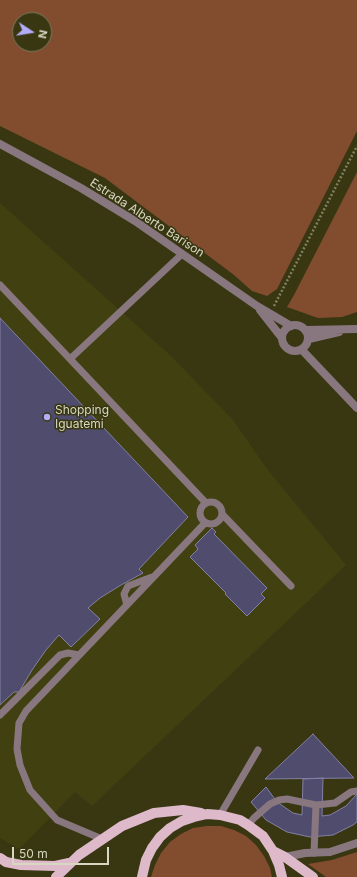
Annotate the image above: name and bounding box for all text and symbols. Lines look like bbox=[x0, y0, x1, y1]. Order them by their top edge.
north arrow bbox=[12, 12, 52, 52]
text: N bbox=[35, 29, 50, 40]
street label: Estrada Alberto Barison bbox=[87, 176, 207, 260]
place label: Shopping Iguatemi bbox=[55, 403, 109, 431]
marker: Shopping Iguatemi bbox=[42, 412, 52, 422]
scale bar bbox=[14, 839, 111, 865]
text: 50 m bbox=[19, 846, 48, 861]

